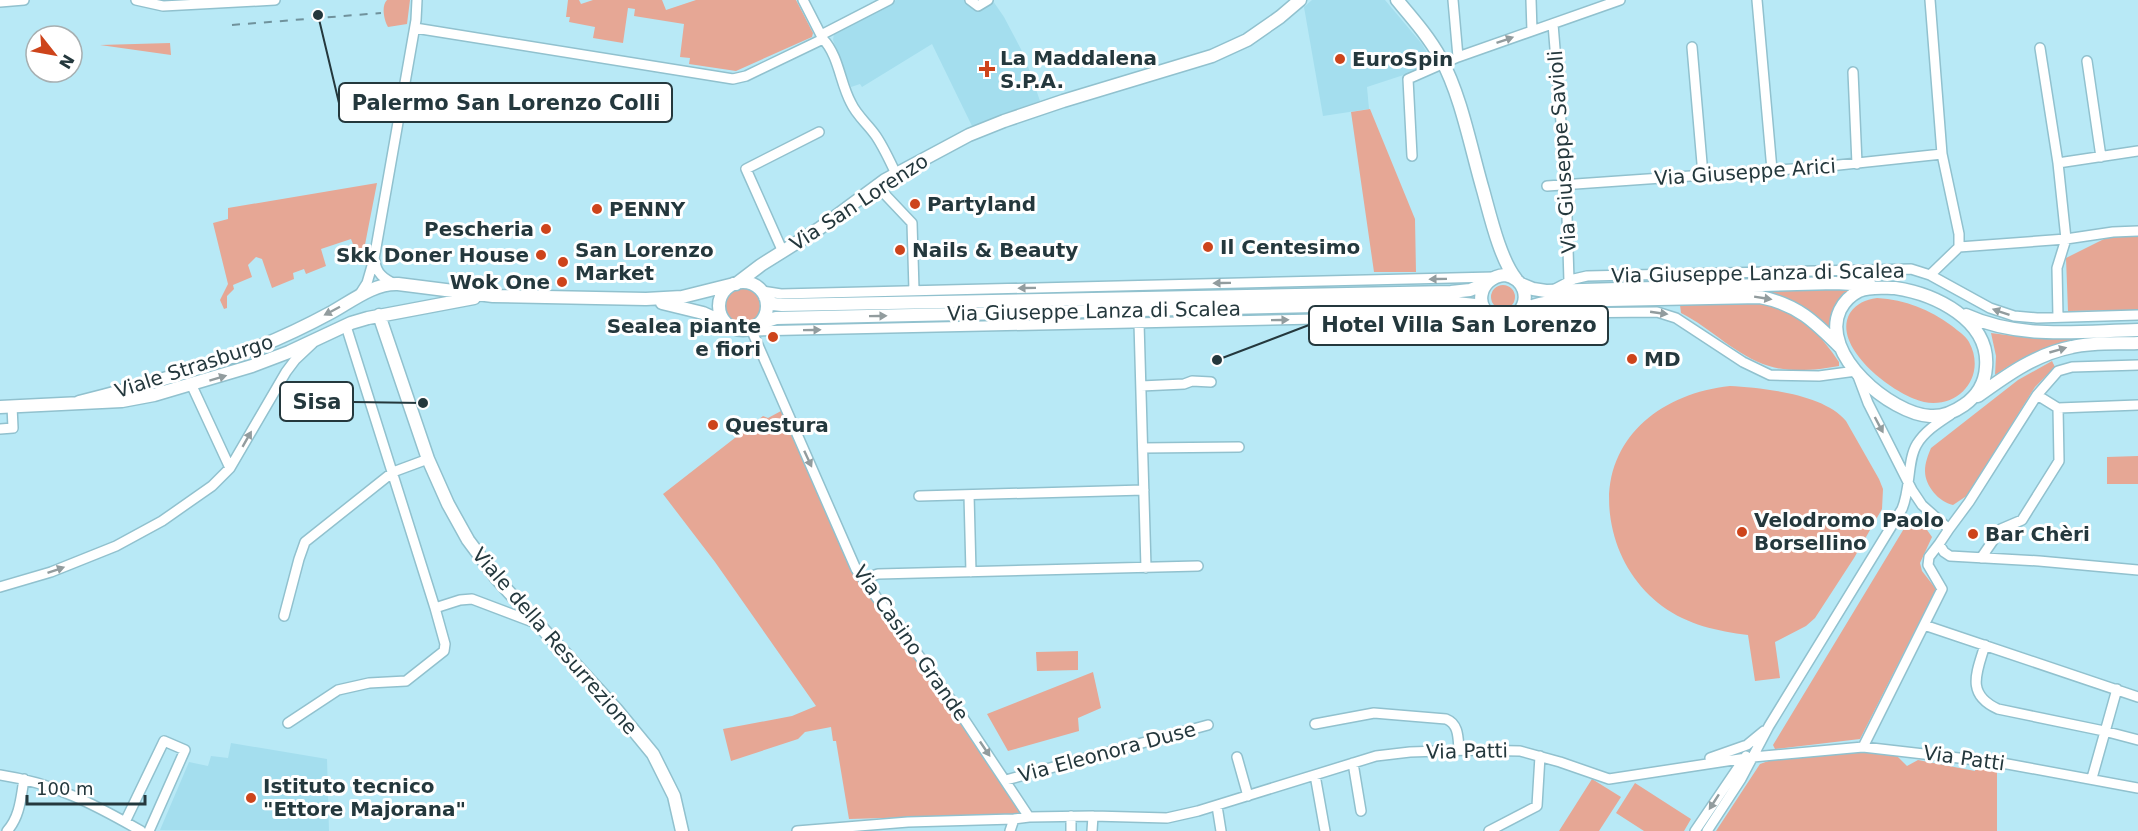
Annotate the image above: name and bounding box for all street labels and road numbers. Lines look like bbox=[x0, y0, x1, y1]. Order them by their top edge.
street label: Via Giuseppe Savioli bbox=[1543, 50, 1581, 254]
street label: Via San Lorenzo bbox=[785, 148, 933, 256]
street label: Via Giuseppe Arici bbox=[1653, 154, 1837, 190]
street label: Via Giuseppe Lanza di Scalea bbox=[1611, 258, 1905, 288]
street label: Via Giuseppe Lanza di Scalea bbox=[947, 296, 1241, 326]
street label: Viale Strasburgo bbox=[112, 329, 276, 403]
street label: Viale della Resurrezione bbox=[467, 543, 643, 739]
street label: Via Casino Grande bbox=[848, 561, 974, 725]
street label: Via Eleonora Duse bbox=[1016, 717, 1198, 787]
street label: Via Patti bbox=[1426, 738, 1508, 764]
street label: Via Patti bbox=[1922, 740, 2006, 776]

